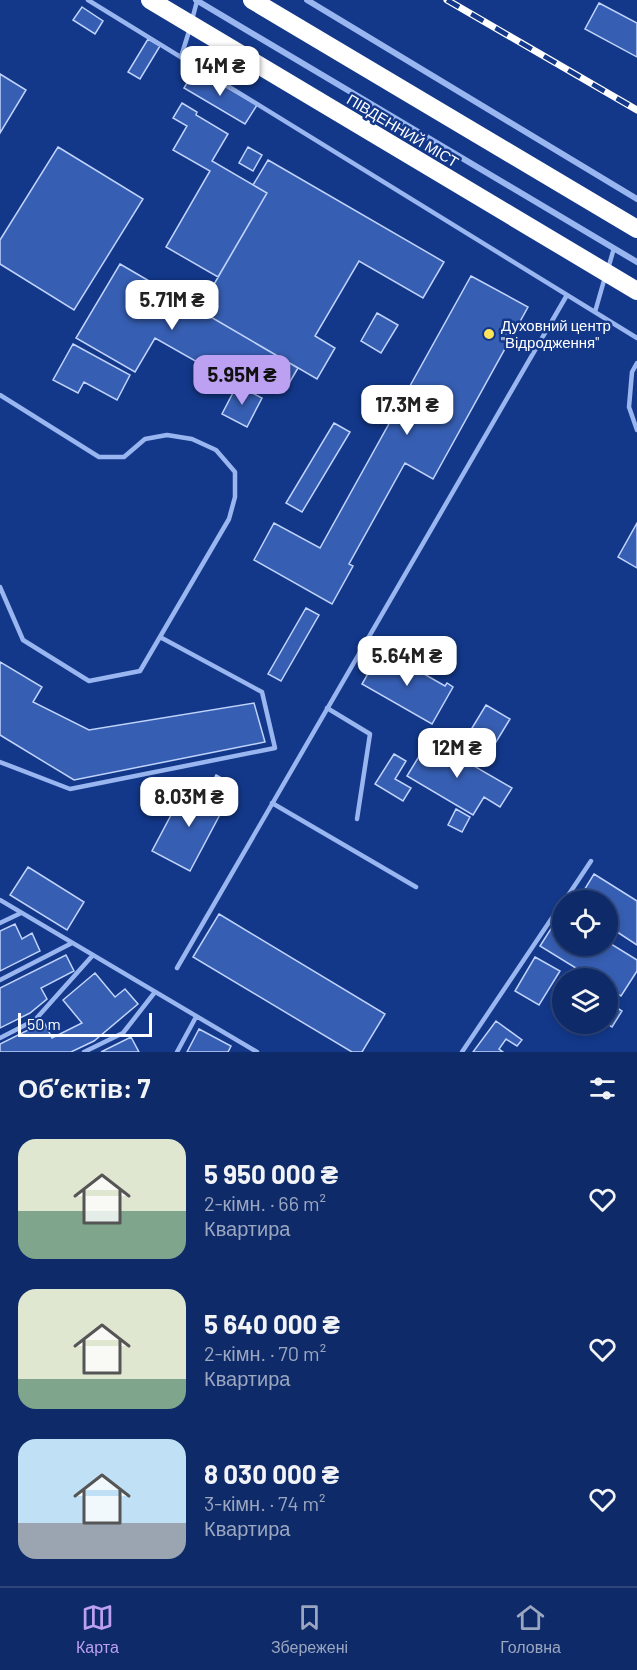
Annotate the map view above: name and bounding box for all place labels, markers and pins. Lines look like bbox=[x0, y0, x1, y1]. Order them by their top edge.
pin: 14M ₴ bbox=[178, 46, 262, 97]
pin: 5.71M ₴ bbox=[117, 280, 227, 331]
place label: Духовний центр "Відродження" bbox=[501, 316, 611, 351]
marker: Духовний центр "Відродження" bbox=[482, 327, 496, 341]
pin: 5.95M ₴ bbox=[187, 355, 297, 406]
pin: 17.3M ₴ bbox=[352, 385, 462, 436]
pin: 5.64M ₴ bbox=[352, 636, 462, 687]
pin: 12M ₴ bbox=[415, 728, 499, 779]
pin: 8.03M ₴ bbox=[134, 777, 244, 828]

